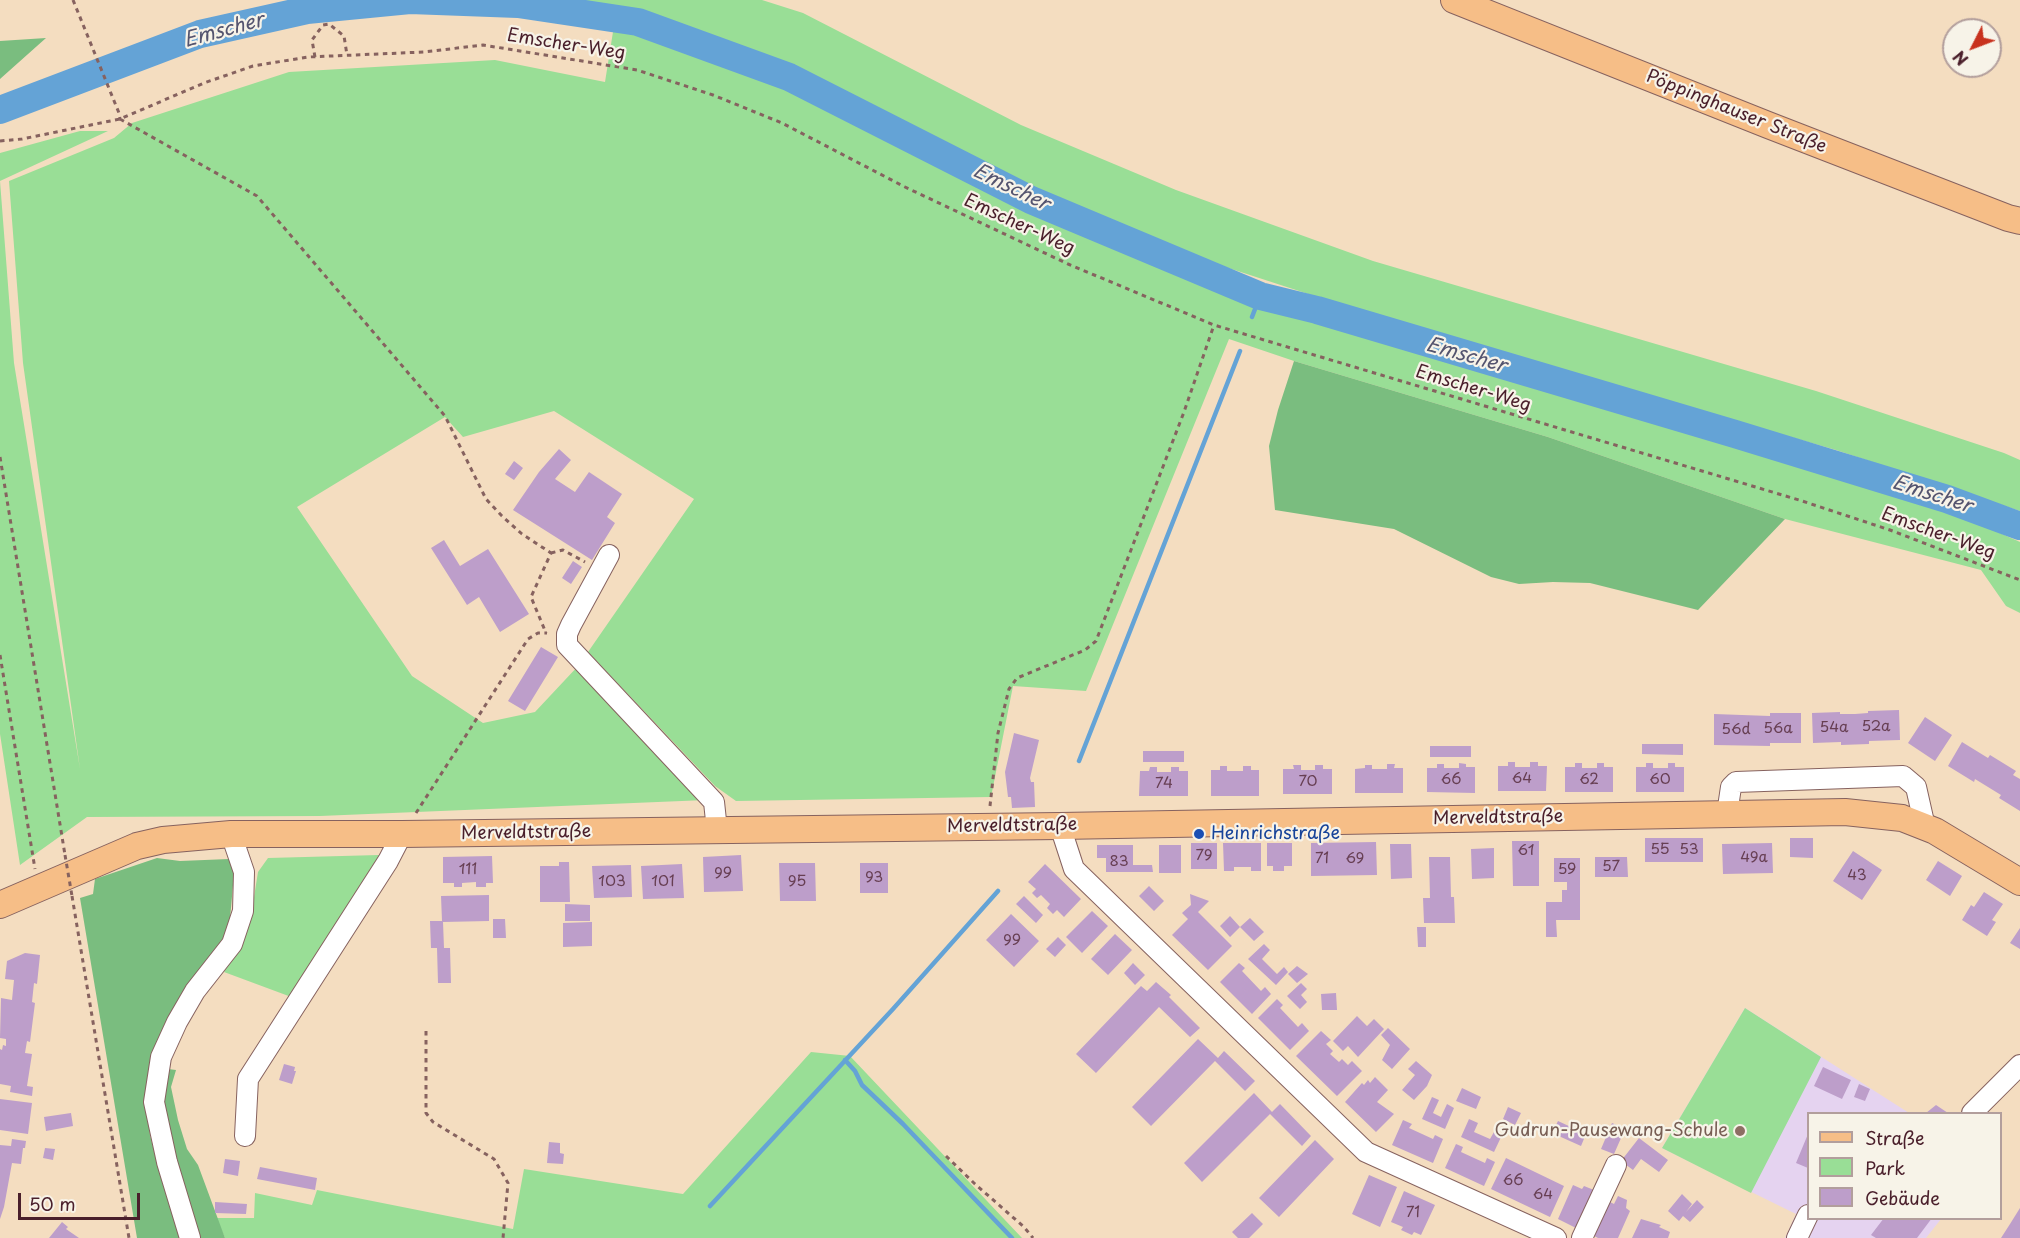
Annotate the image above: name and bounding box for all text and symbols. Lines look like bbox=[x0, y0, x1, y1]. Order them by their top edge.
water label: Emscher bbox=[181, 9, 267, 53]
north arrow bbox=[1942, 18, 2002, 78]
street label: Emscher-Weg bbox=[505, 25, 627, 65]
text: N bbox=[1947, 46, 1973, 71]
street label: Pöppinghauser Straße bbox=[1643, 66, 1829, 158]
water label: Emscher bbox=[969, 159, 1053, 217]
street label: Emscher-Weg bbox=[960, 190, 1078, 260]
water label: Emscher bbox=[1423, 333, 1509, 379]
street label: Emscher-Weg bbox=[1413, 361, 1533, 417]
water label: Emscher bbox=[1889, 471, 1975, 519]
street label: Emscher-Weg bbox=[1878, 503, 1998, 565]
house number: 52a bbox=[1862, 718, 1890, 736]
house number: 54a bbox=[1820, 719, 1848, 737]
house number: 56a bbox=[1763, 720, 1793, 738]
house number: 56d bbox=[1721, 721, 1751, 739]
house number: 64 bbox=[1512, 770, 1532, 788]
house number: 66 bbox=[1441, 771, 1461, 789]
house number: 62 bbox=[1579, 771, 1599, 789]
house number: 60 bbox=[1649, 771, 1671, 789]
house number: 70 bbox=[1298, 773, 1318, 791]
house number: 74 bbox=[1155, 775, 1173, 793]
street label: Merveldtstraße bbox=[1433, 806, 1563, 830]
street label: Merveldtstraße bbox=[947, 814, 1077, 838]
street label: Merveldtstraße bbox=[461, 821, 591, 845]
place label: Heinrichstraße bbox=[1211, 823, 1340, 845]
marker: Heinrichstraße bbox=[1192, 827, 1206, 841]
house number: 55 bbox=[1650, 841, 1670, 859]
house number: 53 bbox=[1679, 841, 1699, 859]
house number: 61 bbox=[1518, 842, 1534, 860]
house number: 79 bbox=[1195, 847, 1213, 865]
house number: 49a bbox=[1740, 849, 1768, 867]
house number: 71 bbox=[1315, 850, 1329, 868]
house number: 69 bbox=[1346, 850, 1364, 868]
house number: 83 bbox=[1109, 853, 1129, 871]
house number: 57 bbox=[1602, 858, 1620, 876]
house number: 111 bbox=[459, 861, 477, 879]
house number: 59 bbox=[1558, 861, 1576, 879]
house number: 99 bbox=[714, 865, 732, 883]
house number: 43 bbox=[1847, 867, 1867, 885]
house number: 93 bbox=[865, 869, 883, 887]
house number: 103 bbox=[598, 873, 626, 891]
house number: 101 bbox=[651, 873, 675, 891]
house number: 95 bbox=[788, 873, 806, 891]
house number: 99 bbox=[1003, 932, 1021, 950]
legend bbox=[1807, 1112, 2002, 1220]
place label: Gudrun-Pausewang-Schule bbox=[1495, 1120, 1728, 1142]
marker: Gudrun-Pausewang-Schule bbox=[1733, 1124, 1747, 1138]
text: Straße bbox=[1865, 1124, 1925, 1151]
text: Park bbox=[1865, 1154, 1905, 1181]
house number: 66 bbox=[1503, 1172, 1523, 1190]
scale bar bbox=[21, 1181, 142, 1219]
text: Gebäude bbox=[1865, 1184, 1940, 1211]
house number: 64 bbox=[1533, 1186, 1553, 1204]
text: 50 m bbox=[29, 1190, 76, 1217]
house number: 71 bbox=[1406, 1204, 1420, 1222]

